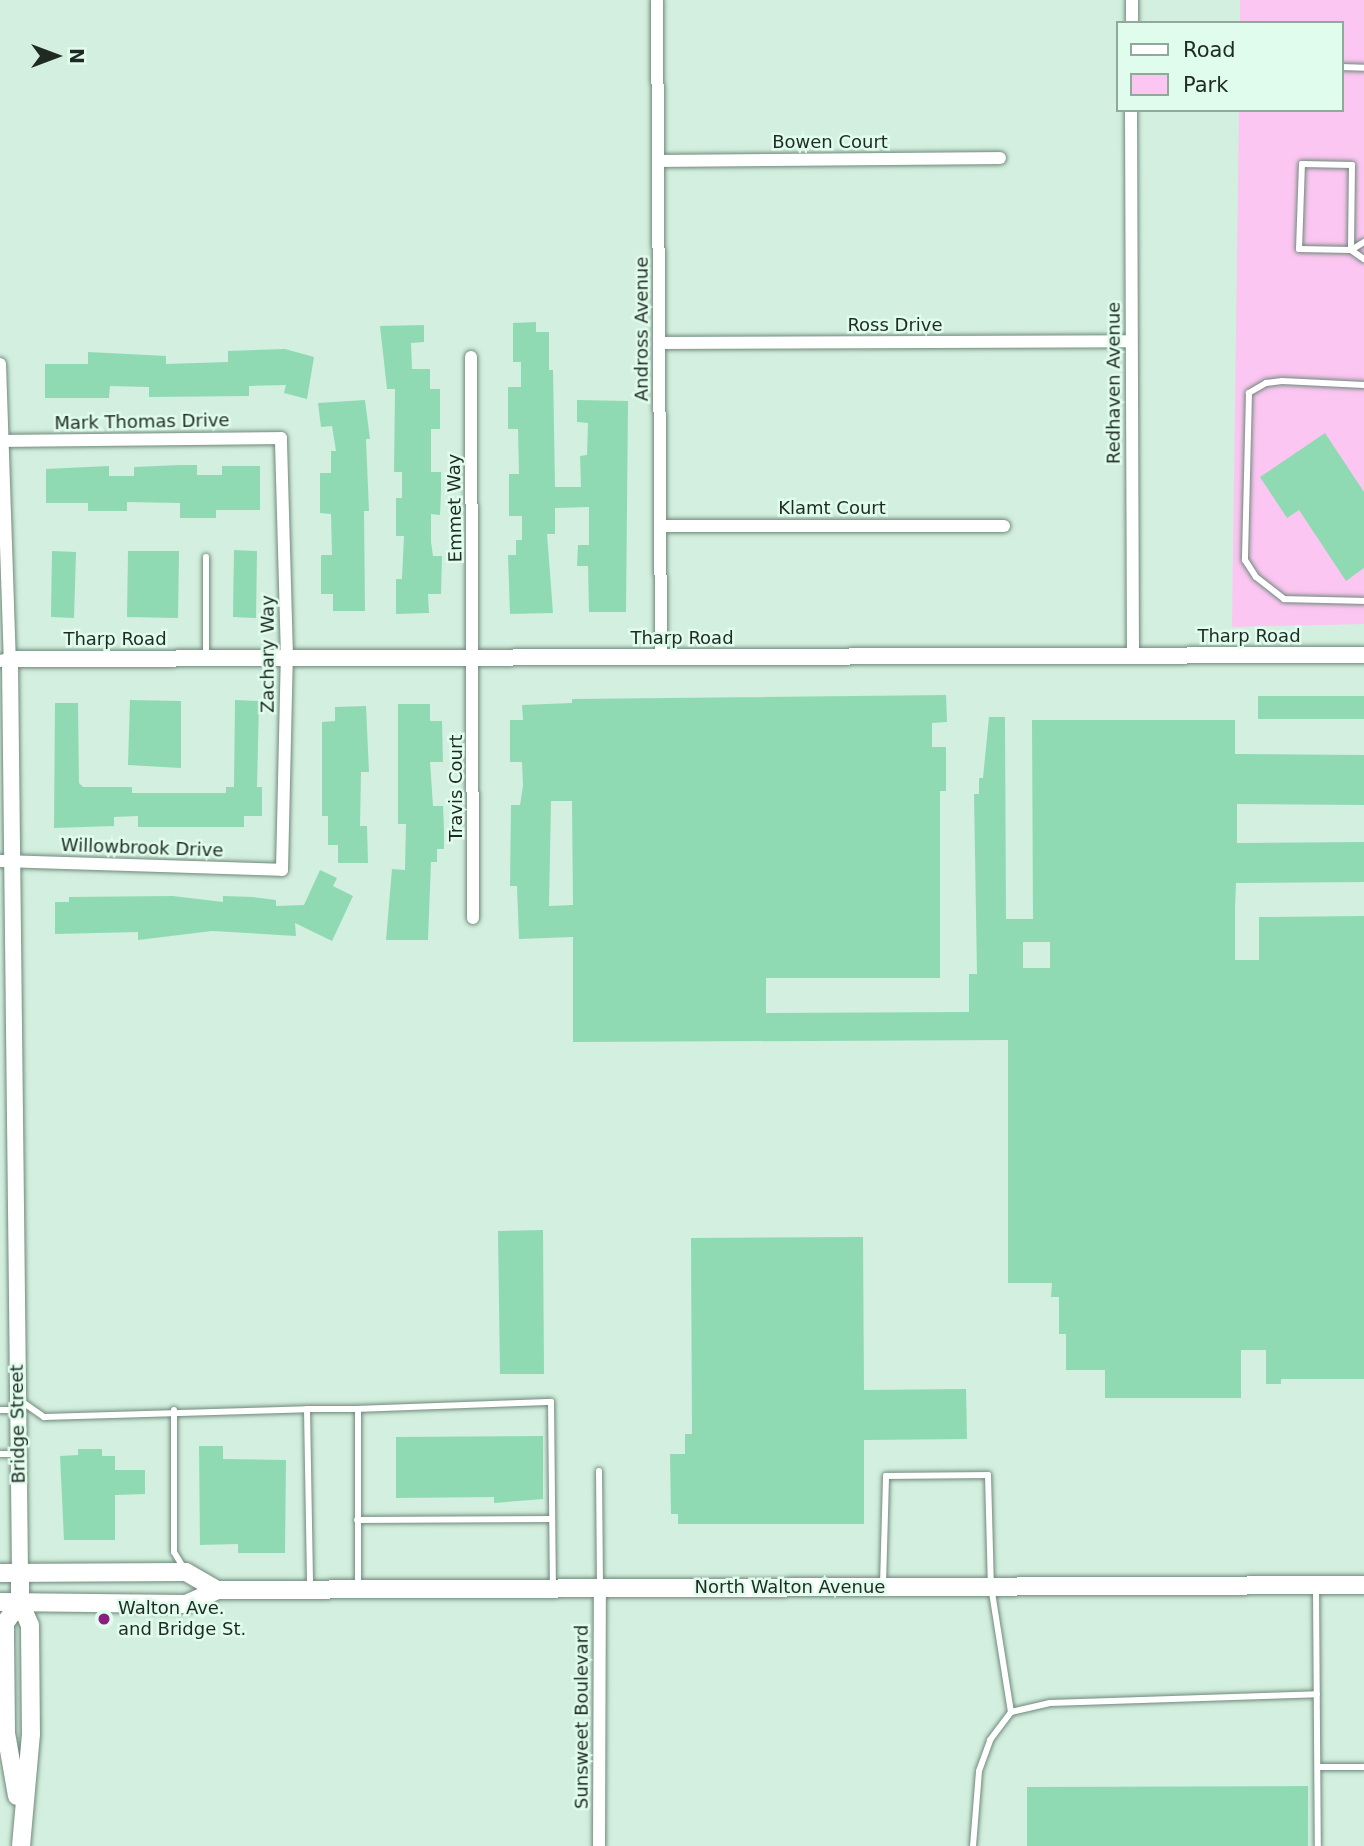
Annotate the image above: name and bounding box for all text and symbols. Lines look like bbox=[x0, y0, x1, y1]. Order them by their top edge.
north arrow bbox=[21, 21, 91, 91]
legend bbox=[1116, 21, 1343, 112]
text: Road bbox=[1183, 38, 1236, 62]
text: N bbox=[66, 48, 88, 64]
text: Park bbox=[1183, 73, 1228, 97]
street label: Bowen Court bbox=[772, 131, 888, 153]
street label: Andross Avenue bbox=[631, 257, 653, 401]
street label: Redhaven Avenue bbox=[1103, 302, 1125, 464]
street label: Ross Drive bbox=[847, 314, 943, 336]
street label: Mark Thomas Drive bbox=[54, 410, 230, 434]
street label: Emmet Way bbox=[443, 454, 467, 562]
street label: Klamt Court bbox=[778, 497, 886, 519]
street label: Zachary Way bbox=[257, 595, 279, 713]
street label: Tharp Road bbox=[1197, 625, 1301, 647]
street label: Tharp Road bbox=[630, 627, 734, 649]
street label: Tharp Road bbox=[63, 628, 167, 650]
street label: Travis Court bbox=[445, 735, 467, 841]
street label: Willowbrook Drive bbox=[60, 834, 224, 862]
street label: Bridge Street bbox=[6, 1364, 30, 1484]
street label: North Walton Avenue bbox=[695, 1576, 885, 1598]
place label: Walton Ave. and Bridge St. bbox=[118, 1598, 246, 1640]
marker: Walton Ave. and Bridge St. bbox=[96, 1611, 112, 1627]
street label: Sunsweet Boulevard bbox=[571, 1625, 593, 1809]

